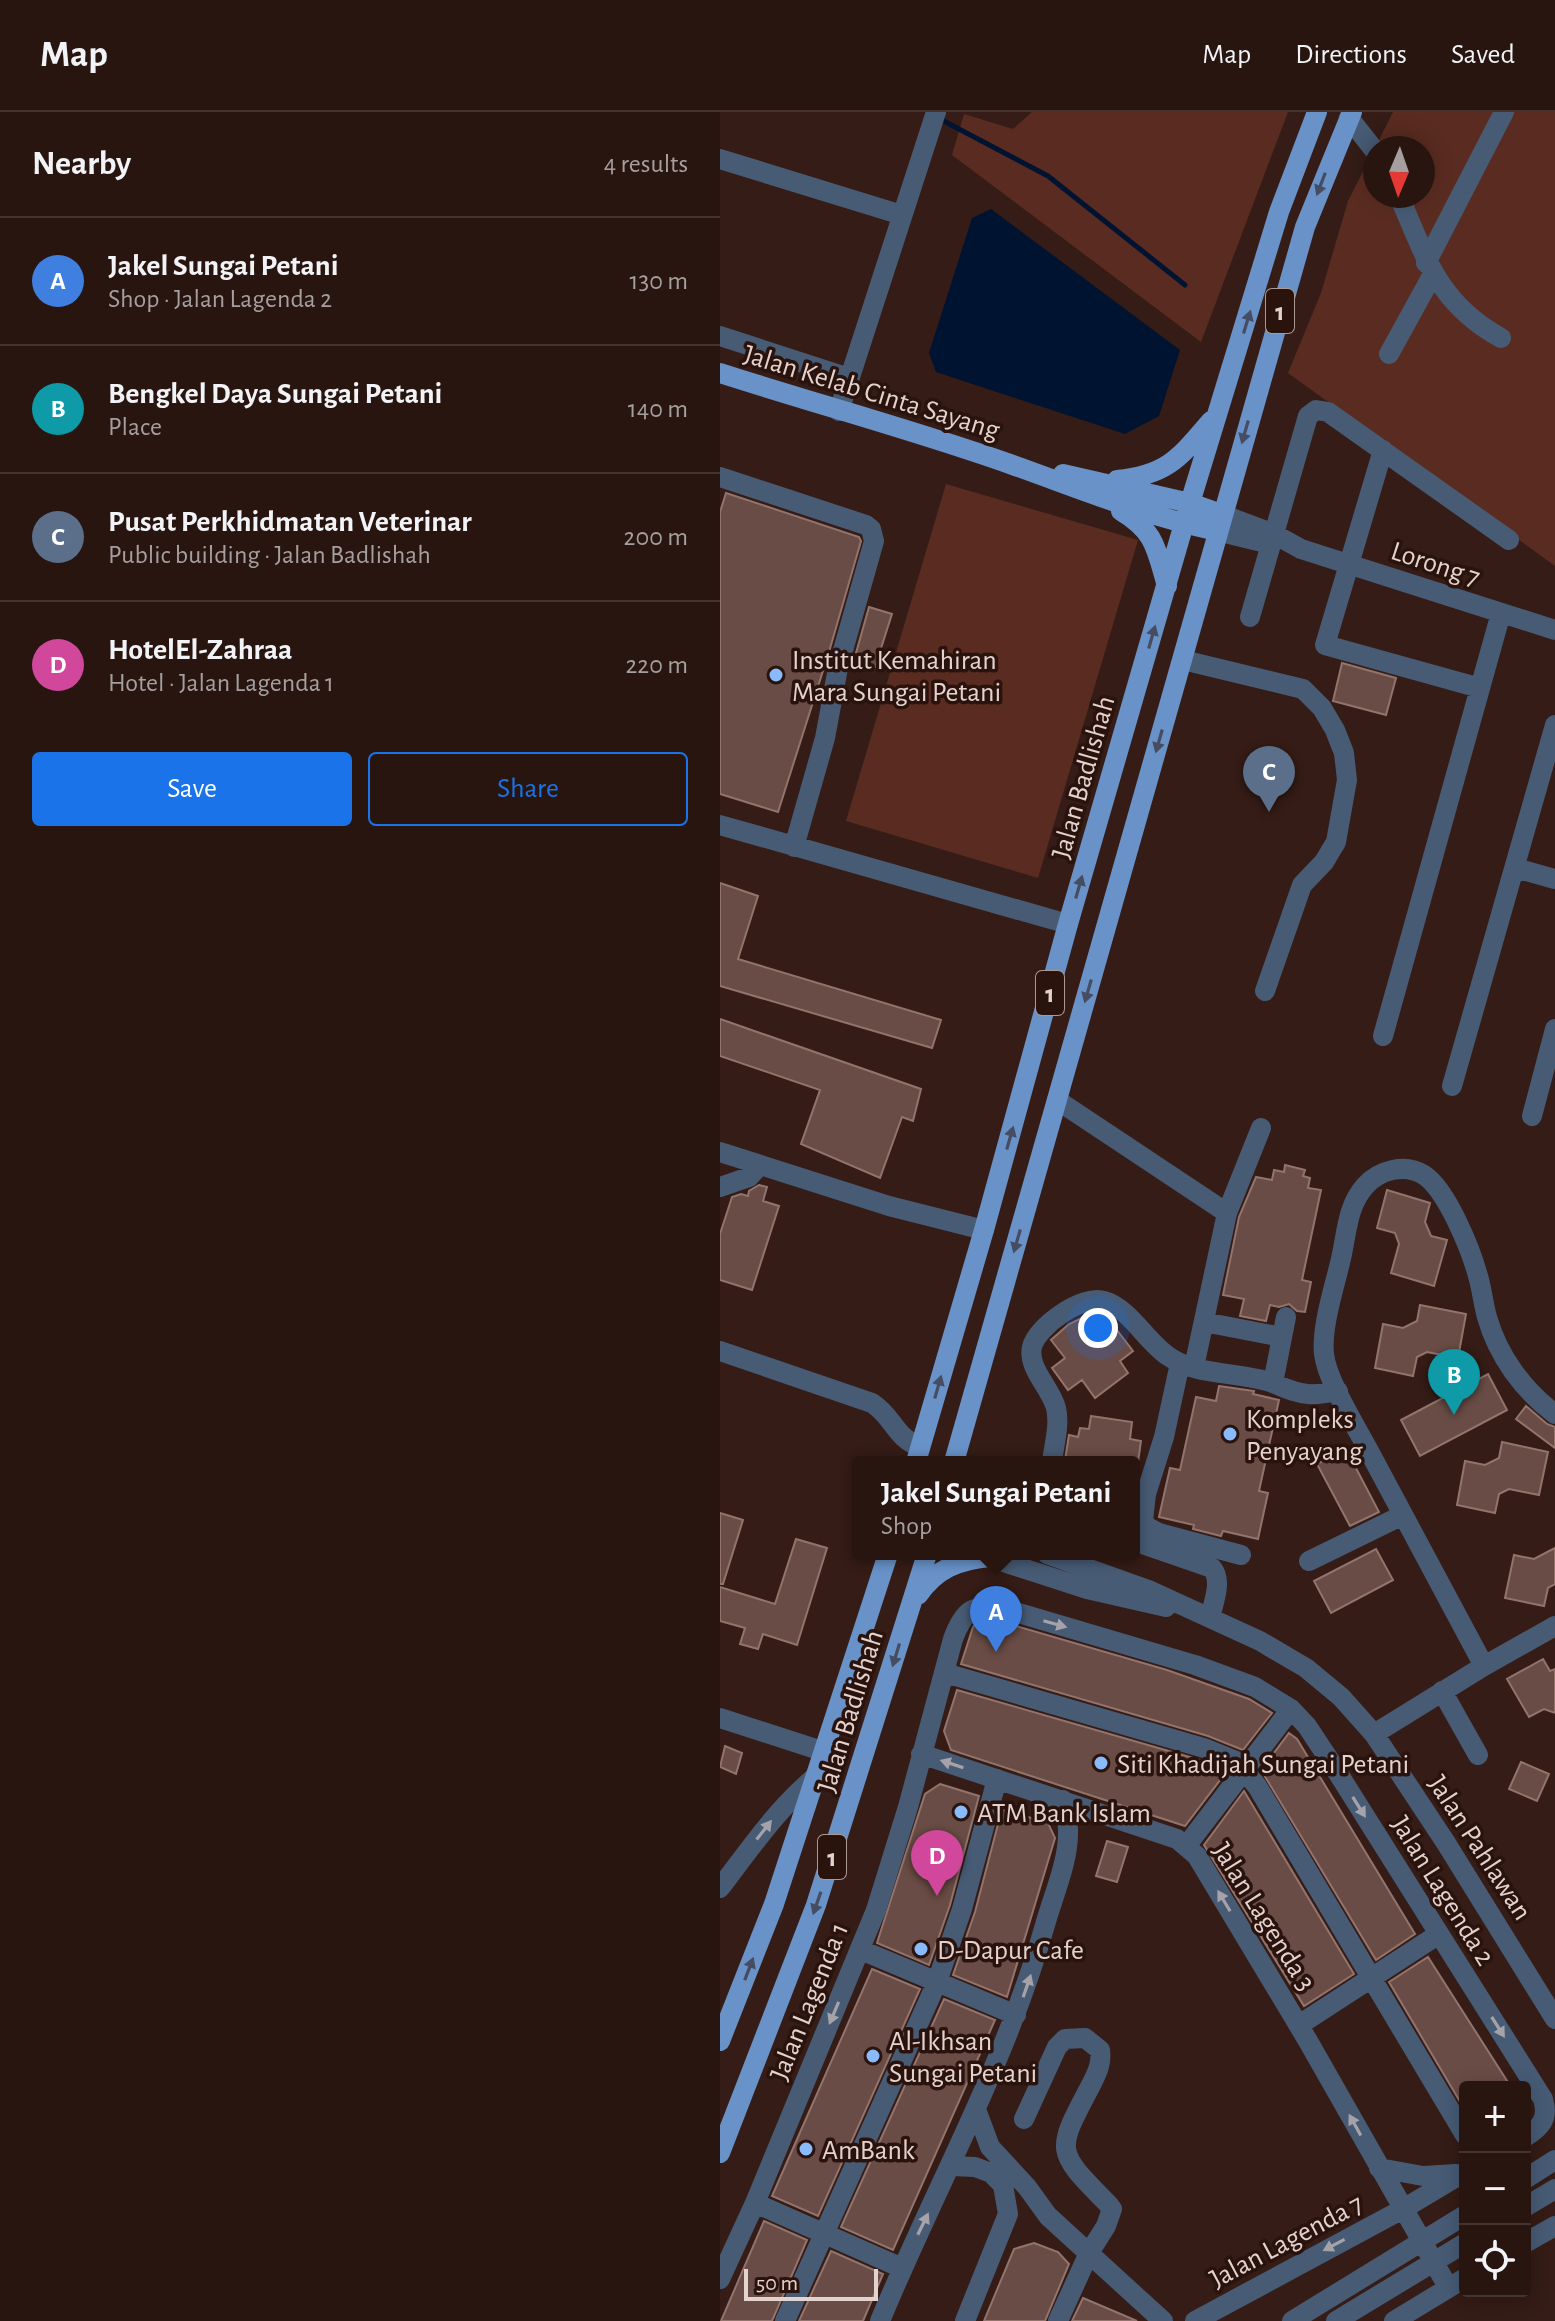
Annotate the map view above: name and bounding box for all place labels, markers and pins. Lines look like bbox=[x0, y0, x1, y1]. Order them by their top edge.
place label: Institut Kemahiran Mara Sungai Petani bbox=[792, 647, 1001, 707]
marker: Institut Kemahiran Mara Sungai Petani bbox=[767, 666, 785, 684]
pin: C bbox=[1243, 746, 1295, 812]
pin: B bbox=[1428, 1349, 1480, 1415]
place label: Kompleks Penyayang bbox=[1246, 1406, 1363, 1466]
marker: Kompleks Penyayang bbox=[1221, 1425, 1239, 1443]
pin: A bbox=[970, 1586, 1022, 1652]
place label: Siti Khadijah Sungai Petani bbox=[1117, 1751, 1409, 1779]
marker: Siti Khadijah Sungai Petani bbox=[1092, 1754, 1110, 1772]
place label: ATM Bank Islam bbox=[977, 1800, 1151, 1828]
marker: ATM Bank Islam bbox=[952, 1803, 970, 1821]
pin: D bbox=[911, 1830, 963, 1896]
place label: D-Dapur Cafe bbox=[937, 1937, 1084, 1965]
marker: D-Dapur Cafe bbox=[912, 1940, 930, 1958]
place label: Al-Ikhsan Sungai Petani bbox=[889, 2028, 1037, 2088]
marker: Al-Ikhsan Sungai Petani bbox=[864, 2047, 882, 2065]
place label: AmBank bbox=[822, 2137, 915, 2165]
marker: AmBank bbox=[797, 2140, 815, 2158]

